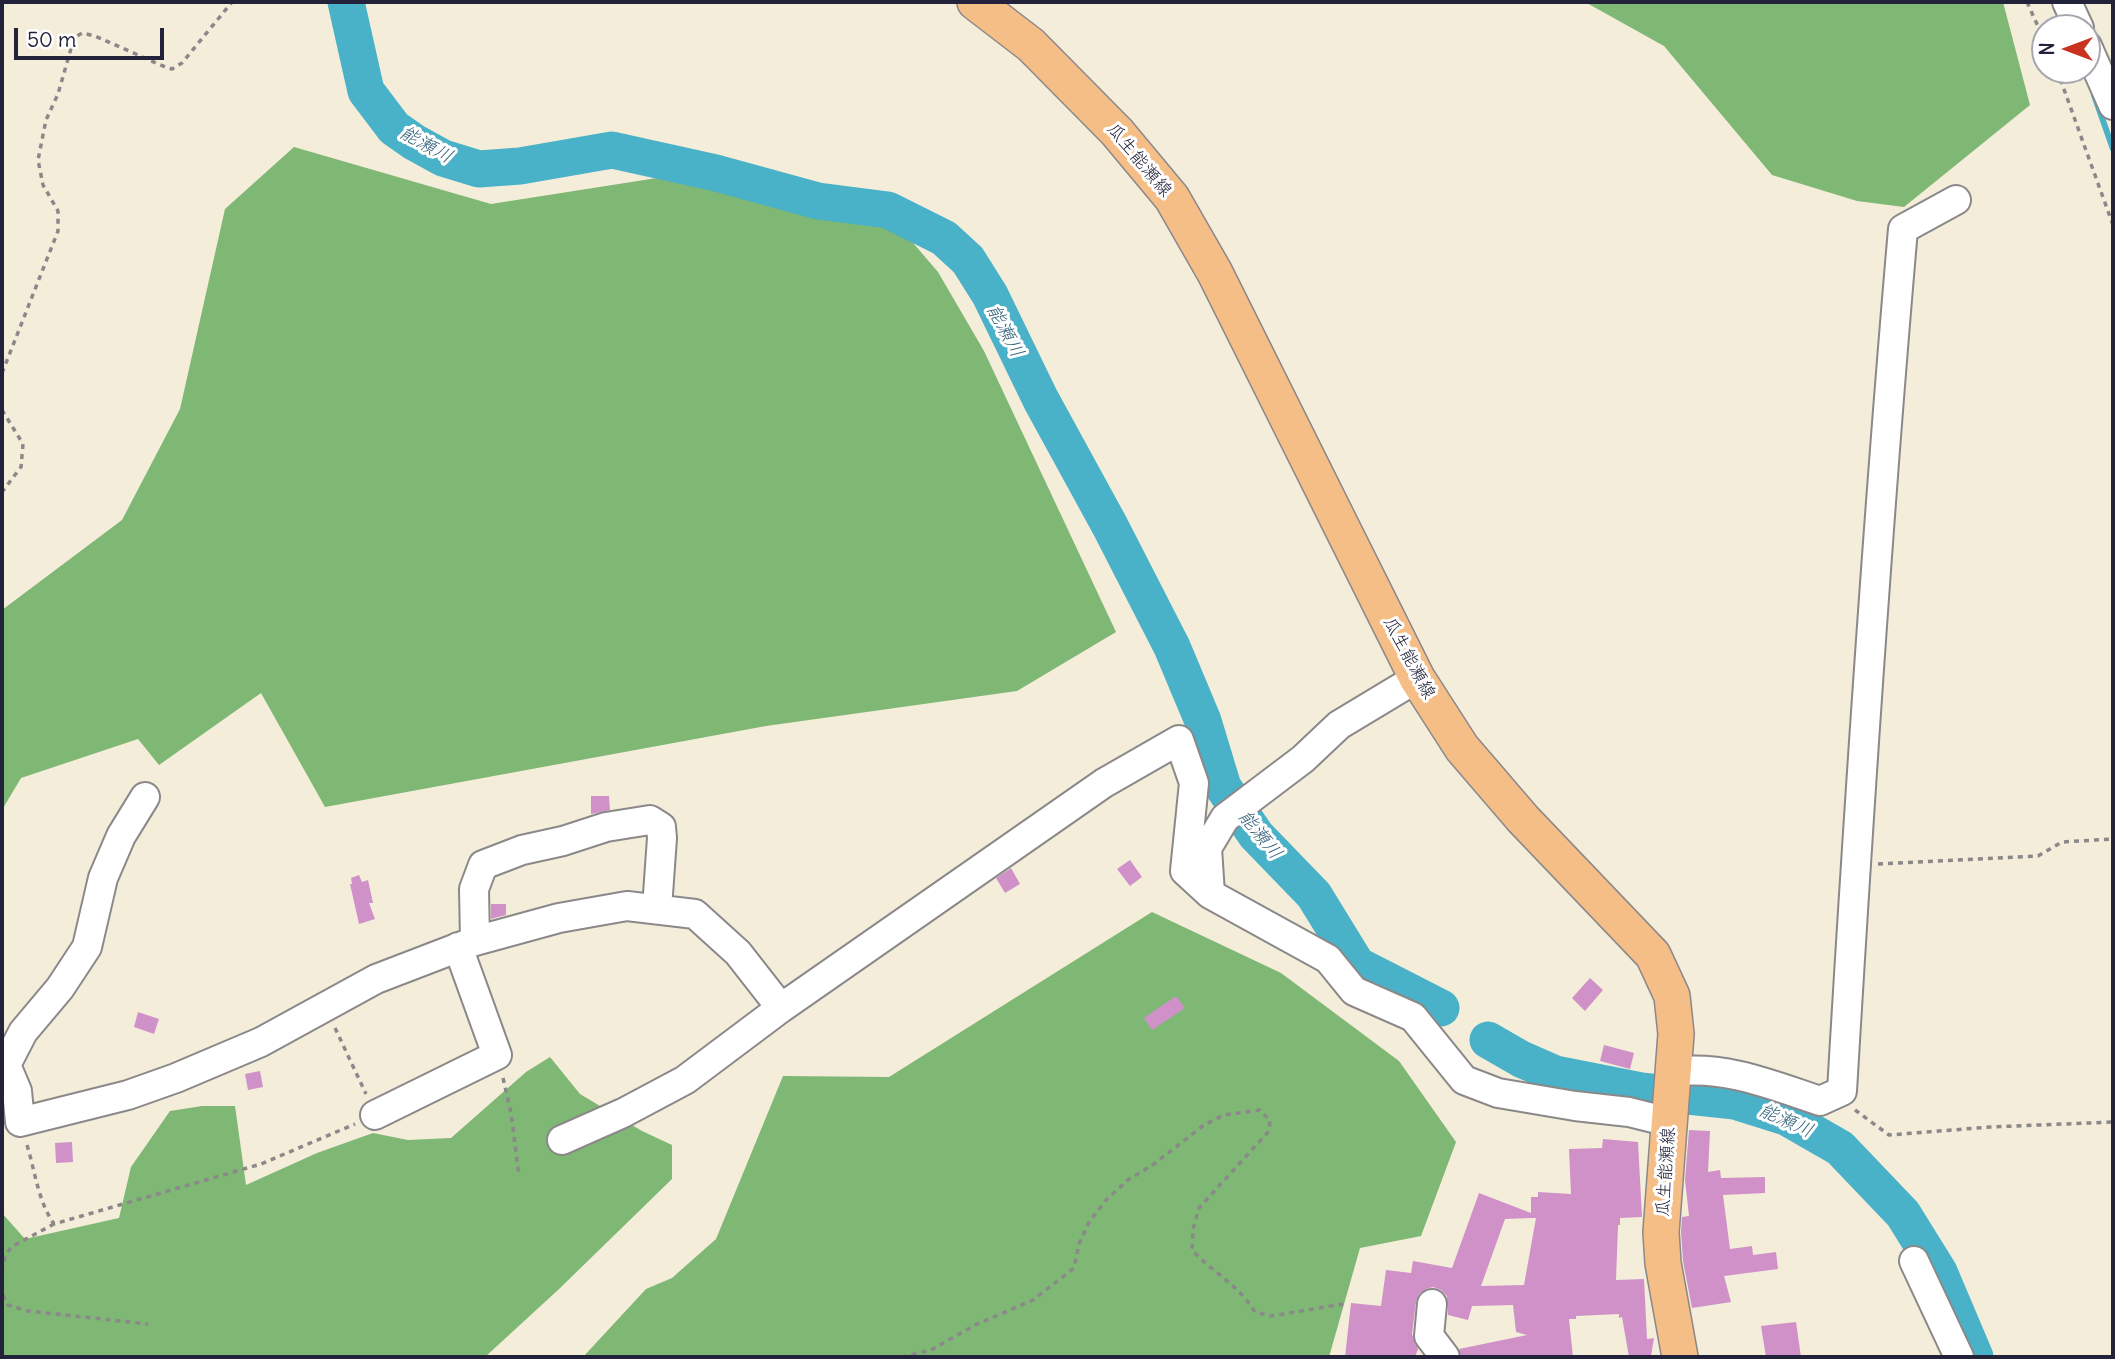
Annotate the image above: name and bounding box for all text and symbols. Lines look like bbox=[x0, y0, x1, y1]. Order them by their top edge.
scale bar bbox=[18, 14, 168, 58]
north arrow bbox=[2031, 14, 2101, 84]
text: 50 m bbox=[27, 26, 76, 53]
text: N bbox=[2035, 42, 2059, 56]
street label: 瓜生能瀬線 bbox=[1102, 119, 1176, 201]
water label: 能瀬川 bbox=[396, 121, 456, 169]
water label: 能瀬川 bbox=[982, 300, 1028, 362]
street label: 瓜生能瀬線 bbox=[1378, 613, 1440, 703]
water label: 能瀬川 bbox=[1233, 806, 1287, 864]
water label: 能瀬川 bbox=[1755, 1099, 1817, 1143]
street label: 瓜生能瀬線 bbox=[1652, 1126, 1680, 1218]

